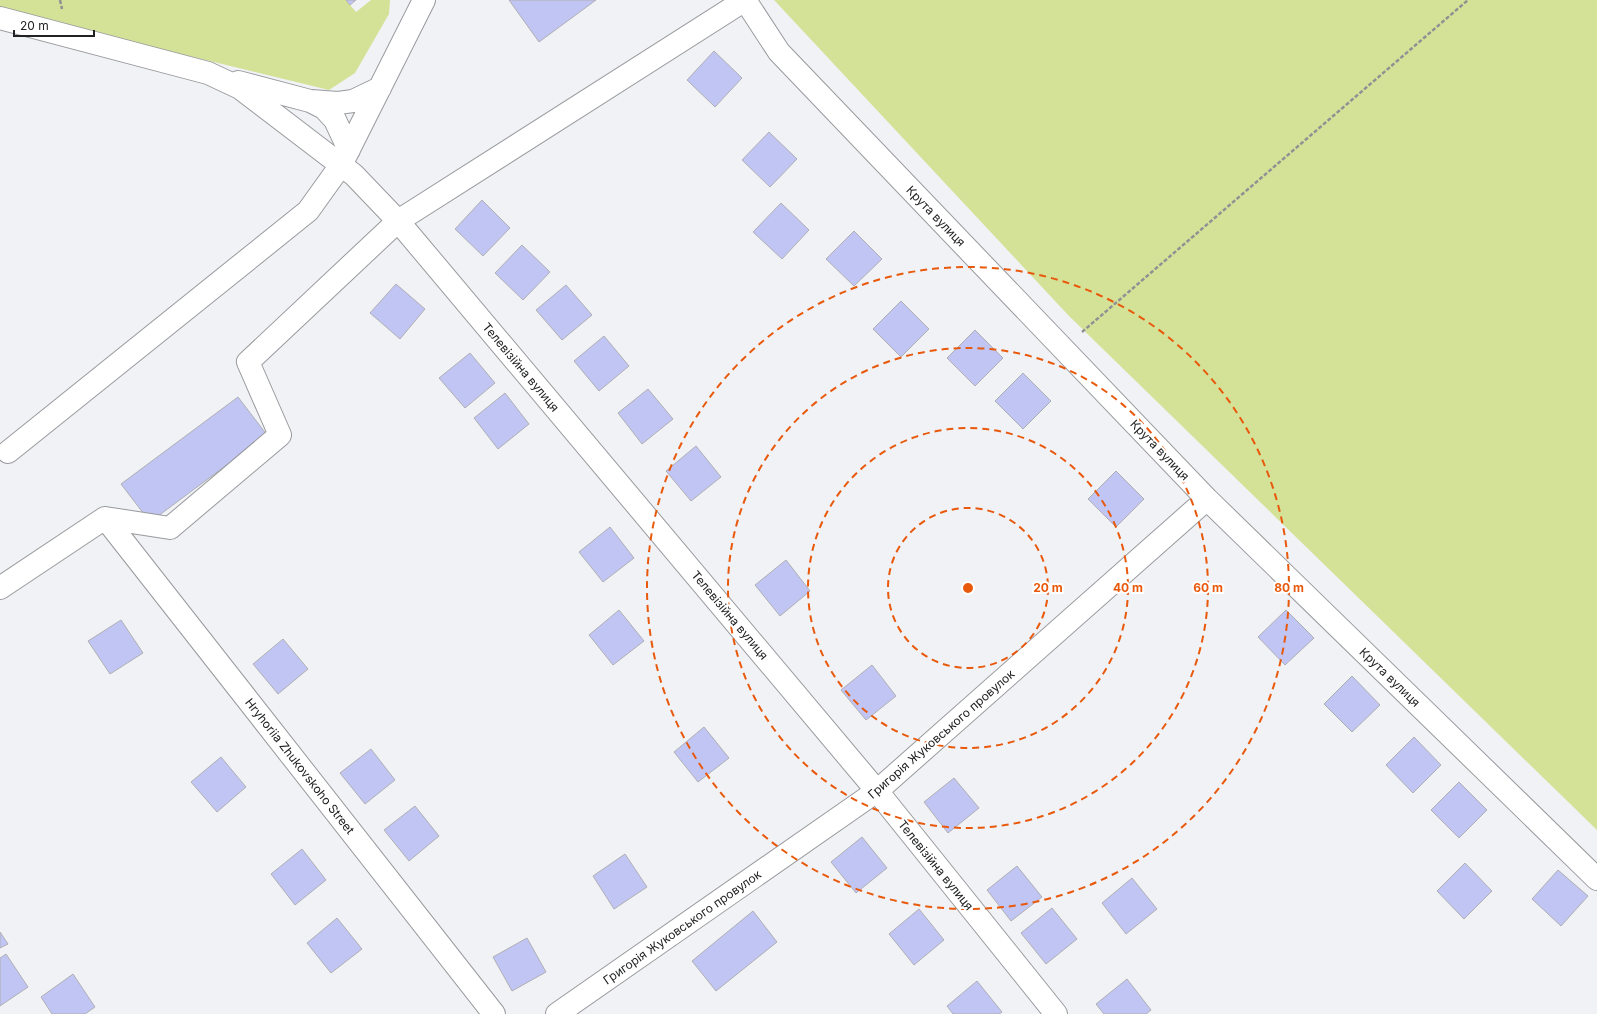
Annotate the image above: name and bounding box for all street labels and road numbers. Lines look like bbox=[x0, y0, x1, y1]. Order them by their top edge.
street label: Крута вулиця bbox=[903, 183, 969, 249]
street label: Телевізійна вулиця bbox=[479, 320, 563, 414]
street label: Крута вулиця bbox=[1127, 417, 1193, 483]
street label: Телевізійна вулиця bbox=[688, 568, 772, 662]
street label: Крута вулиця bbox=[1357, 644, 1423, 710]
street label: Григорія Жуковського провулок bbox=[865, 666, 1018, 802]
street label: Hryhoriia Zhukovskoho Street bbox=[242, 695, 358, 837]
street label: Телевізійна вулиця bbox=[895, 817, 977, 913]
street label: Григорія Жуковського провулок bbox=[600, 866, 764, 987]

